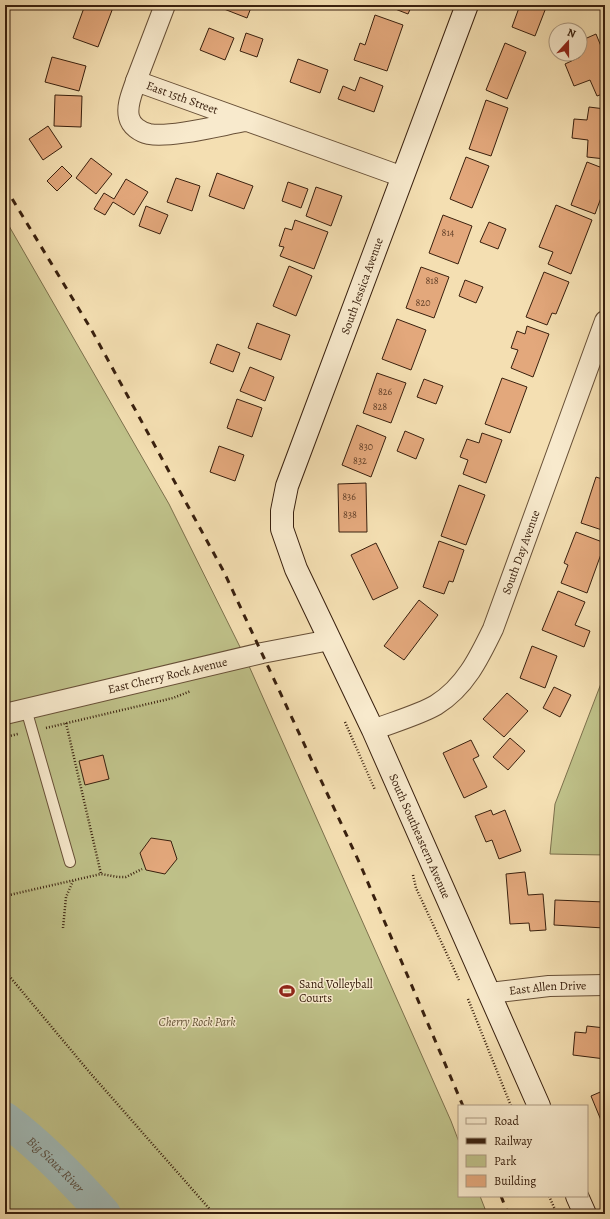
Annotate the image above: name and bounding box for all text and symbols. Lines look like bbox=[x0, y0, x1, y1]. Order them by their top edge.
north arrow bbox=[548, 22, 588, 62]
text: N bbox=[565, 25, 578, 42]
street label: East 15th Street bbox=[144, 77, 220, 118]
house number: 814 bbox=[442, 226, 455, 239]
street label: South Jessica Avenue bbox=[337, 235, 387, 337]
house number: 818 bbox=[425, 274, 439, 287]
house number: 820 bbox=[416, 296, 430, 309]
house number: 826 bbox=[378, 385, 392, 398]
house number: 828 bbox=[373, 400, 387, 413]
house number: 830 bbox=[359, 440, 373, 453]
house number: 832 bbox=[353, 454, 367, 467]
house number: 836 bbox=[342, 490, 356, 503]
house number: 838 bbox=[343, 508, 357, 521]
street label: South Day Avenue bbox=[498, 508, 544, 597]
street label: East Cherry Rock Avenue bbox=[106, 654, 229, 697]
street label: South Southeastern Avenue bbox=[385, 771, 454, 901]
place label: Sand Volleyball Courts bbox=[299, 976, 373, 1006]
street label: East Allen Drive bbox=[508, 977, 587, 999]
sports icon: Sand Volleyball Courts bbox=[278, 982, 296, 1000]
park label: Cherry Rock Park bbox=[158, 1014, 236, 1030]
legend bbox=[458, 1105, 588, 1197]
text: Road bbox=[494, 1113, 520, 1129]
water label: Big Sioux River bbox=[24, 1132, 89, 1196]
text: Railway bbox=[494, 1133, 533, 1149]
text: Park bbox=[494, 1153, 517, 1169]
text: Building bbox=[494, 1173, 536, 1189]

